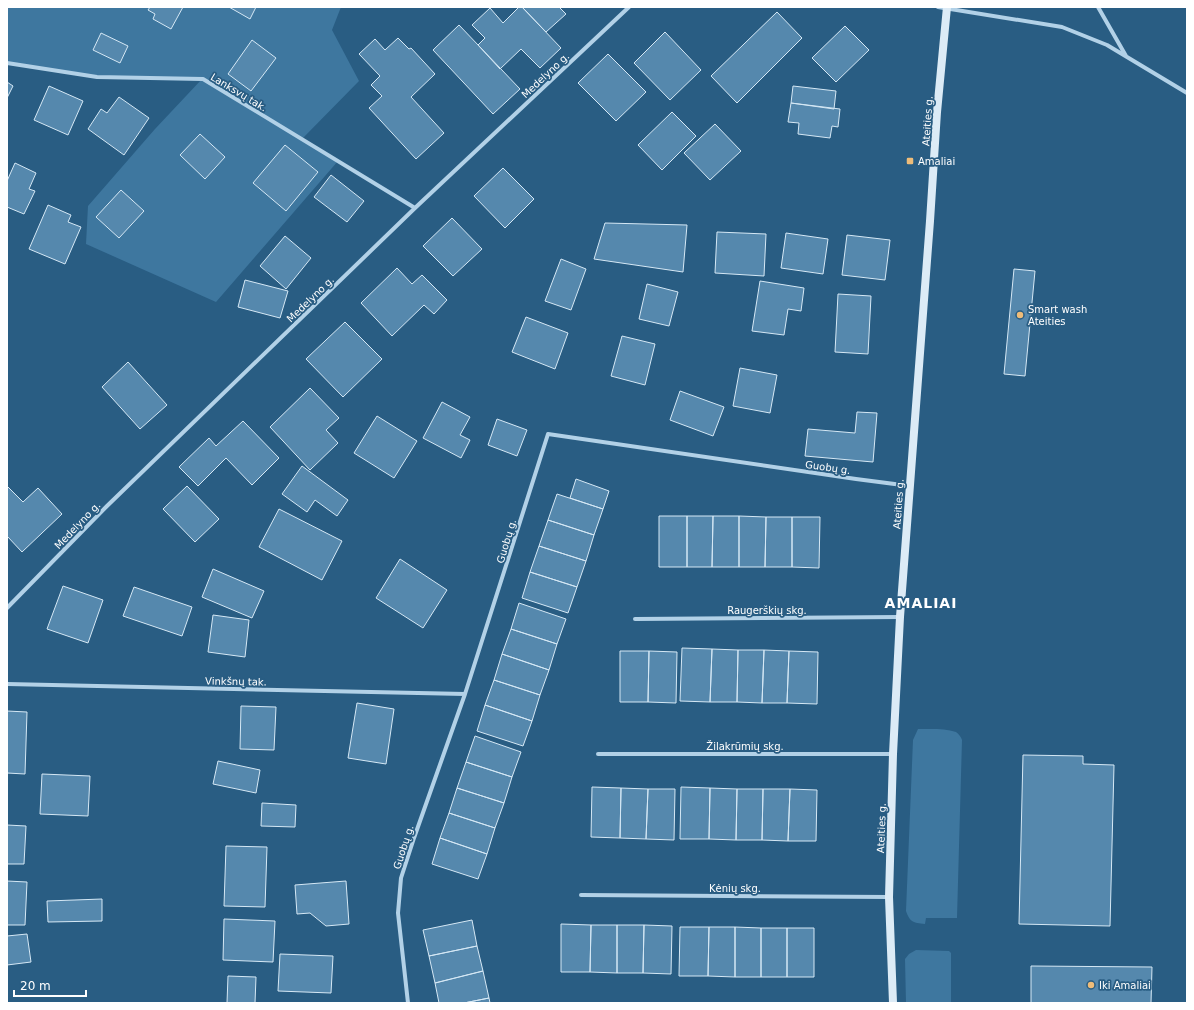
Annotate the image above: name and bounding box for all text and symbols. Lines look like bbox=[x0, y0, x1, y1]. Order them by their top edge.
street label: Medelyno g. bbox=[519, 50, 571, 100]
street label: Lanksvų tak. bbox=[209, 71, 269, 113]
street label: Ateities g. bbox=[920, 96, 935, 147]
marker: Amaliai bbox=[905, 156, 915, 166]
place label: Amaliai bbox=[918, 156, 955, 167]
street label: Medelyno g. bbox=[285, 274, 336, 325]
place label: Smart wash Ateities bbox=[1028, 304, 1087, 327]
marker: Smart wash Ateities bbox=[1015, 310, 1025, 320]
street label: Guobų g. bbox=[805, 459, 851, 476]
street label: Ateities g. bbox=[891, 479, 906, 530]
street label: Medelyno g. bbox=[52, 500, 103, 551]
street label: Guobų g. bbox=[495, 518, 518, 565]
district label: AMALIAI bbox=[885, 595, 957, 611]
street label: Raugerškių skg. bbox=[727, 605, 807, 616]
street label: Vinkšnų tak. bbox=[205, 675, 267, 688]
street label: Žilakrūmių skg. bbox=[706, 740, 784, 752]
street label: Ateities g. bbox=[875, 803, 888, 853]
street label: Guobų g. bbox=[391, 824, 416, 871]
street label: Kėnių skg. bbox=[709, 883, 761, 894]
scale bar bbox=[14, 972, 86, 998]
text: 20 m bbox=[20, 979, 51, 993]
marker: Iki Amaliai bbox=[1086, 980, 1096, 990]
place label: Iki Amaliai bbox=[1099, 980, 1151, 991]

